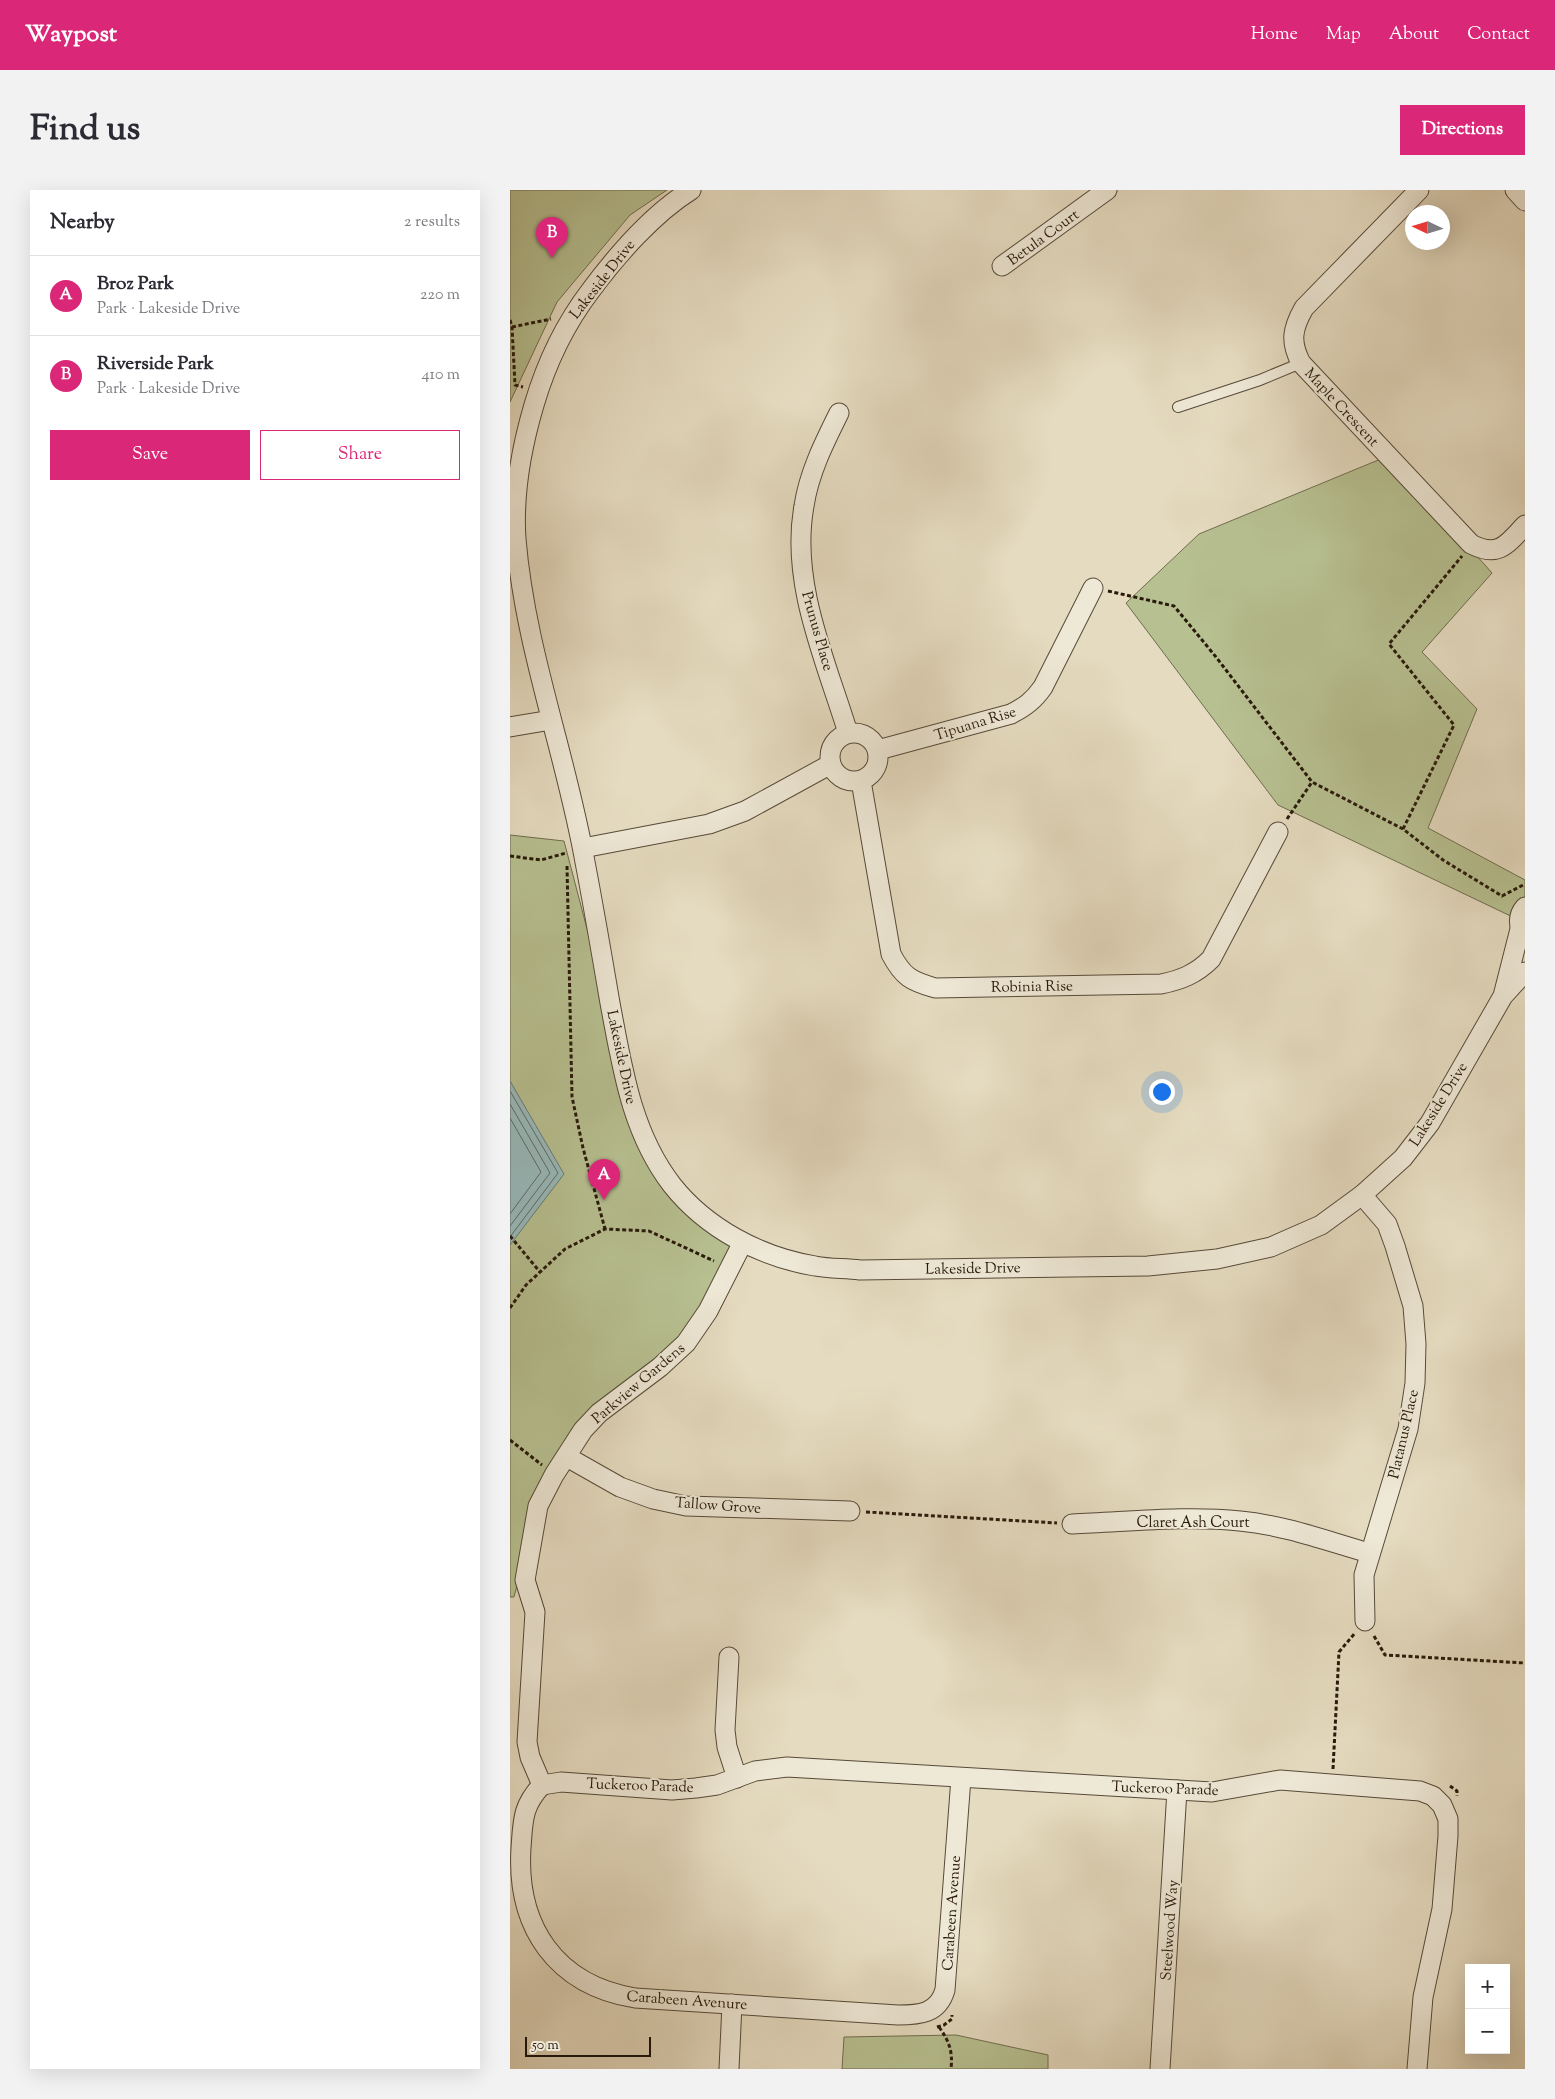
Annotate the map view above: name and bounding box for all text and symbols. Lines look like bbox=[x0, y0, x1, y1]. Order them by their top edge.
text: Waypost bbox=[25, 18, 117, 52]
text: Home bbox=[1251, 22, 1298, 48]
text: Map bbox=[1326, 22, 1361, 48]
text: About bbox=[1389, 22, 1439, 48]
text: Contact bbox=[1467, 22, 1530, 48]
text: Find us bbox=[30, 105, 140, 156]
button: Directions bbox=[1400, 105, 1525, 155]
street label: Betula Court bbox=[1004, 205, 1084, 271]
north arrow bbox=[1405, 205, 1450, 250]
text: Nearby bbox=[50, 208, 115, 238]
text: 2 results bbox=[404, 211, 460, 234]
pin: B bbox=[536, 217, 568, 258]
street label: Lakeside Drive bbox=[566, 236, 641, 324]
text: Broz Park bbox=[97, 271, 174, 298]
text: A bbox=[60, 284, 73, 307]
text: 220 m bbox=[420, 284, 460, 307]
text: Park · Lakeside Drive bbox=[97, 298, 240, 321]
text: Riverside Park bbox=[97, 351, 214, 378]
text: B bbox=[61, 364, 71, 387]
text: 410 m bbox=[422, 364, 460, 387]
street label: Maple Crescent bbox=[1299, 364, 1383, 452]
text: Park · Lakeside Drive bbox=[97, 378, 240, 401]
button: Save bbox=[50, 430, 250, 480]
button: Share bbox=[260, 430, 460, 480]
street label: Prunus Place bbox=[795, 589, 838, 674]
street label: Tipuana Rise bbox=[932, 702, 1019, 747]
street label: Robinia Rise bbox=[991, 976, 1073, 999]
street label: Lakeside Drive bbox=[600, 1008, 641, 1106]
street label: Lakeside Drive bbox=[1405, 1059, 1473, 1151]
your location bbox=[1149, 1079, 1175, 1105]
pin: A bbox=[588, 1159, 620, 1200]
street label: Lakeside Drive bbox=[925, 1258, 1021, 1281]
street label: Parkview Gardens bbox=[588, 1339, 690, 1430]
street label: Platanus Place bbox=[1384, 1388, 1425, 1481]
street label: Tallow Grove bbox=[674, 1493, 762, 1520]
street label: Claret Ash Court bbox=[1136, 1513, 1250, 1534]
street label: Tuckeroo Parade bbox=[586, 1774, 694, 1799]
street label: Tuckeroo Parade bbox=[1111, 1777, 1219, 1802]
street label: Carabeen Avenue bbox=[938, 1855, 967, 1971]
street label: Steelwood Way bbox=[1157, 1879, 1185, 1981]
map controls bbox=[1465, 1964, 1510, 2054]
button: + bbox=[1465, 1964, 1510, 2009]
street label: Carabeen Avenure bbox=[626, 1987, 748, 2016]
button: − bbox=[1465, 2009, 1510, 2054]
scale bar bbox=[525, 2034, 651, 2057]
text: 50 m bbox=[532, 2036, 559, 2056]

